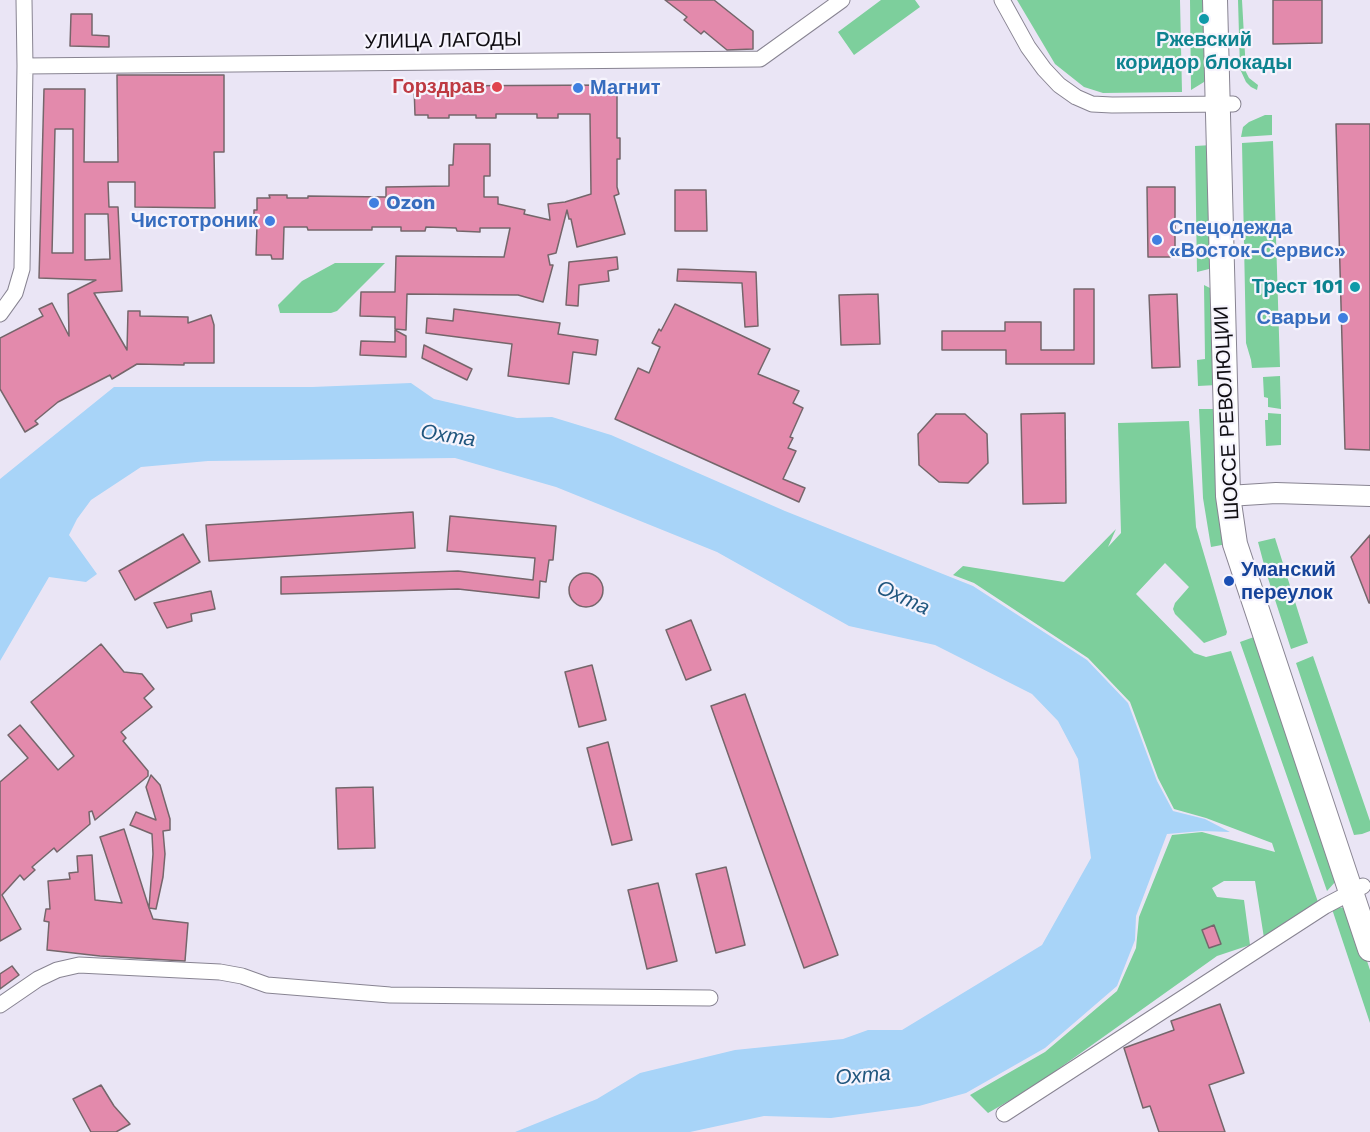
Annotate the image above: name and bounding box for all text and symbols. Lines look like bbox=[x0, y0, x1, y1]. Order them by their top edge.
marker: Ржевский коридор блокады bbox=[1197, 12, 1211, 26]
street label: УЛИЦА ЛАГОДЫ bbox=[364, 28, 522, 54]
place label: Ржевский коридор блокады bbox=[1116, 28, 1292, 75]
place label: Горздрав bbox=[392, 75, 485, 99]
place label: Магнит bbox=[590, 76, 661, 100]
marker: Горздрав bbox=[490, 80, 504, 94]
marker: Магнит bbox=[571, 81, 585, 95]
place label: Ozon bbox=[386, 191, 435, 215]
marker: Ozon bbox=[367, 196, 381, 210]
place label: Чистотроник bbox=[131, 209, 258, 233]
marker: Чистотроник bbox=[263, 214, 277, 228]
place label: Спецодежда «Восток-Сервис» bbox=[1169, 216, 1346, 263]
marker: Спецодежда «Восток-Сервис» bbox=[1150, 233, 1164, 247]
place label: Трест 101 bbox=[1252, 275, 1343, 299]
marker: Трест 101 bbox=[1348, 280, 1362, 294]
street label: ШОССЕ РЕВОЛЮЦИИ bbox=[1209, 305, 1245, 521]
place label: Сварьи bbox=[1257, 306, 1331, 330]
marker: Сварьи bbox=[1336, 311, 1350, 325]
water label: Охта bbox=[419, 419, 477, 453]
place label: Уманский переулок bbox=[1241, 558, 1336, 605]
marker: Уманский переулок bbox=[1222, 574, 1236, 588]
water label: Охта bbox=[873, 575, 933, 621]
water label: Охта bbox=[834, 1061, 892, 1091]

